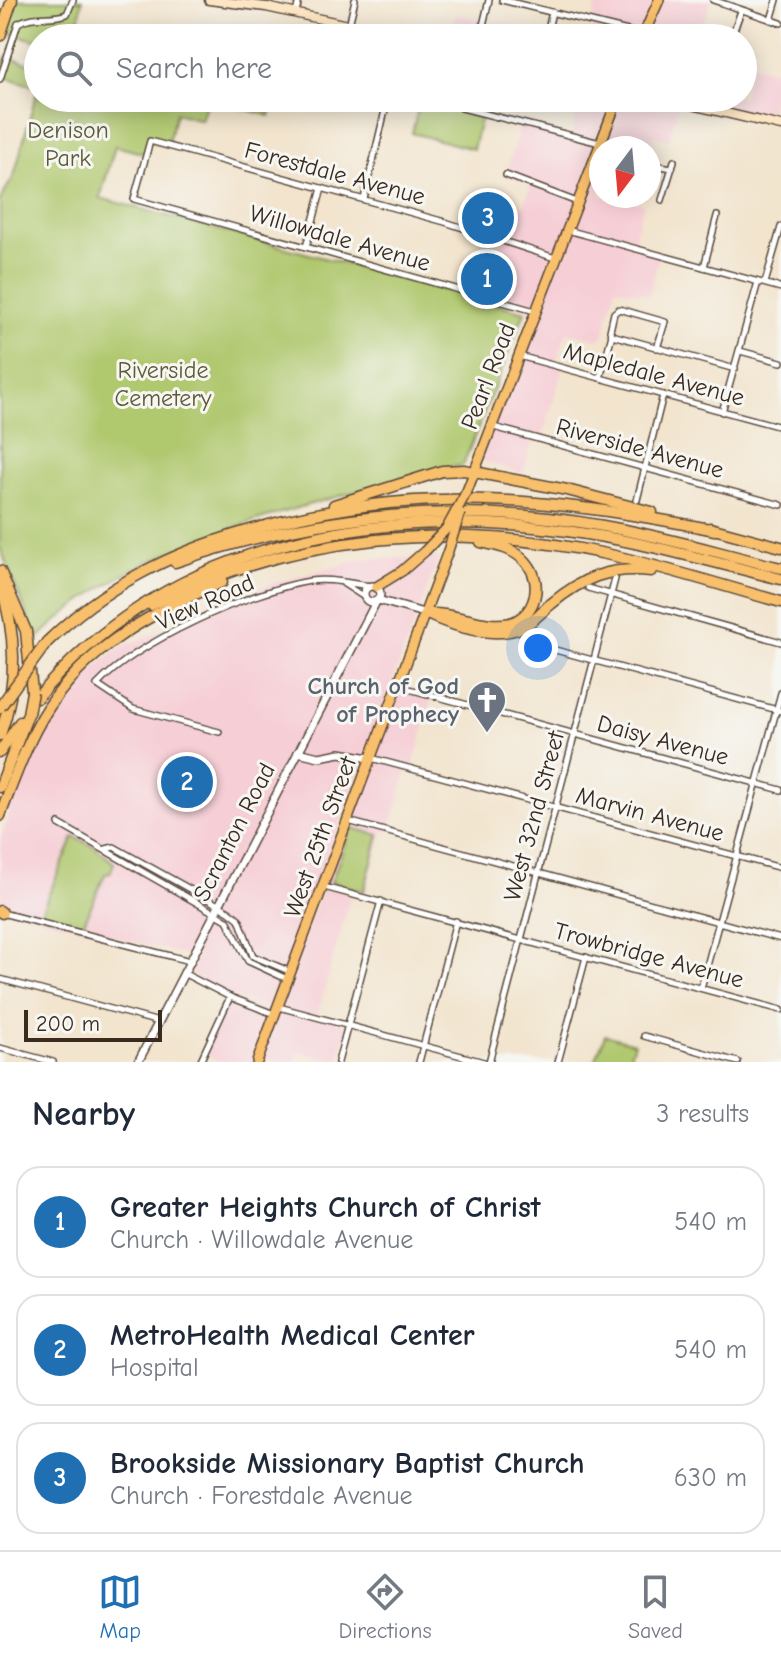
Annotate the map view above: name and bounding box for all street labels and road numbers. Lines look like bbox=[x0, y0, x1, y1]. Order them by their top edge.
street label: Forestdale Avenue bbox=[242, 135, 428, 211]
street label: Willowdale Avenue bbox=[246, 199, 434, 277]
street label: Pearl Road bbox=[455, 319, 521, 433]
street label: Mapledale Avenue bbox=[561, 336, 747, 412]
street label: Riverside Avenue bbox=[553, 412, 727, 484]
street label: View Road bbox=[152, 568, 258, 636]
street label: Daisy Avenue bbox=[594, 709, 732, 771]
street label: West 32nd Street bbox=[498, 727, 570, 904]
street label: West 25th Street bbox=[278, 752, 363, 921]
street label: Scranton Road bbox=[187, 758, 281, 906]
street label: Marvin Avenue bbox=[573, 781, 727, 847]
street label: Trowbridge Avenue bbox=[551, 916, 747, 994]

